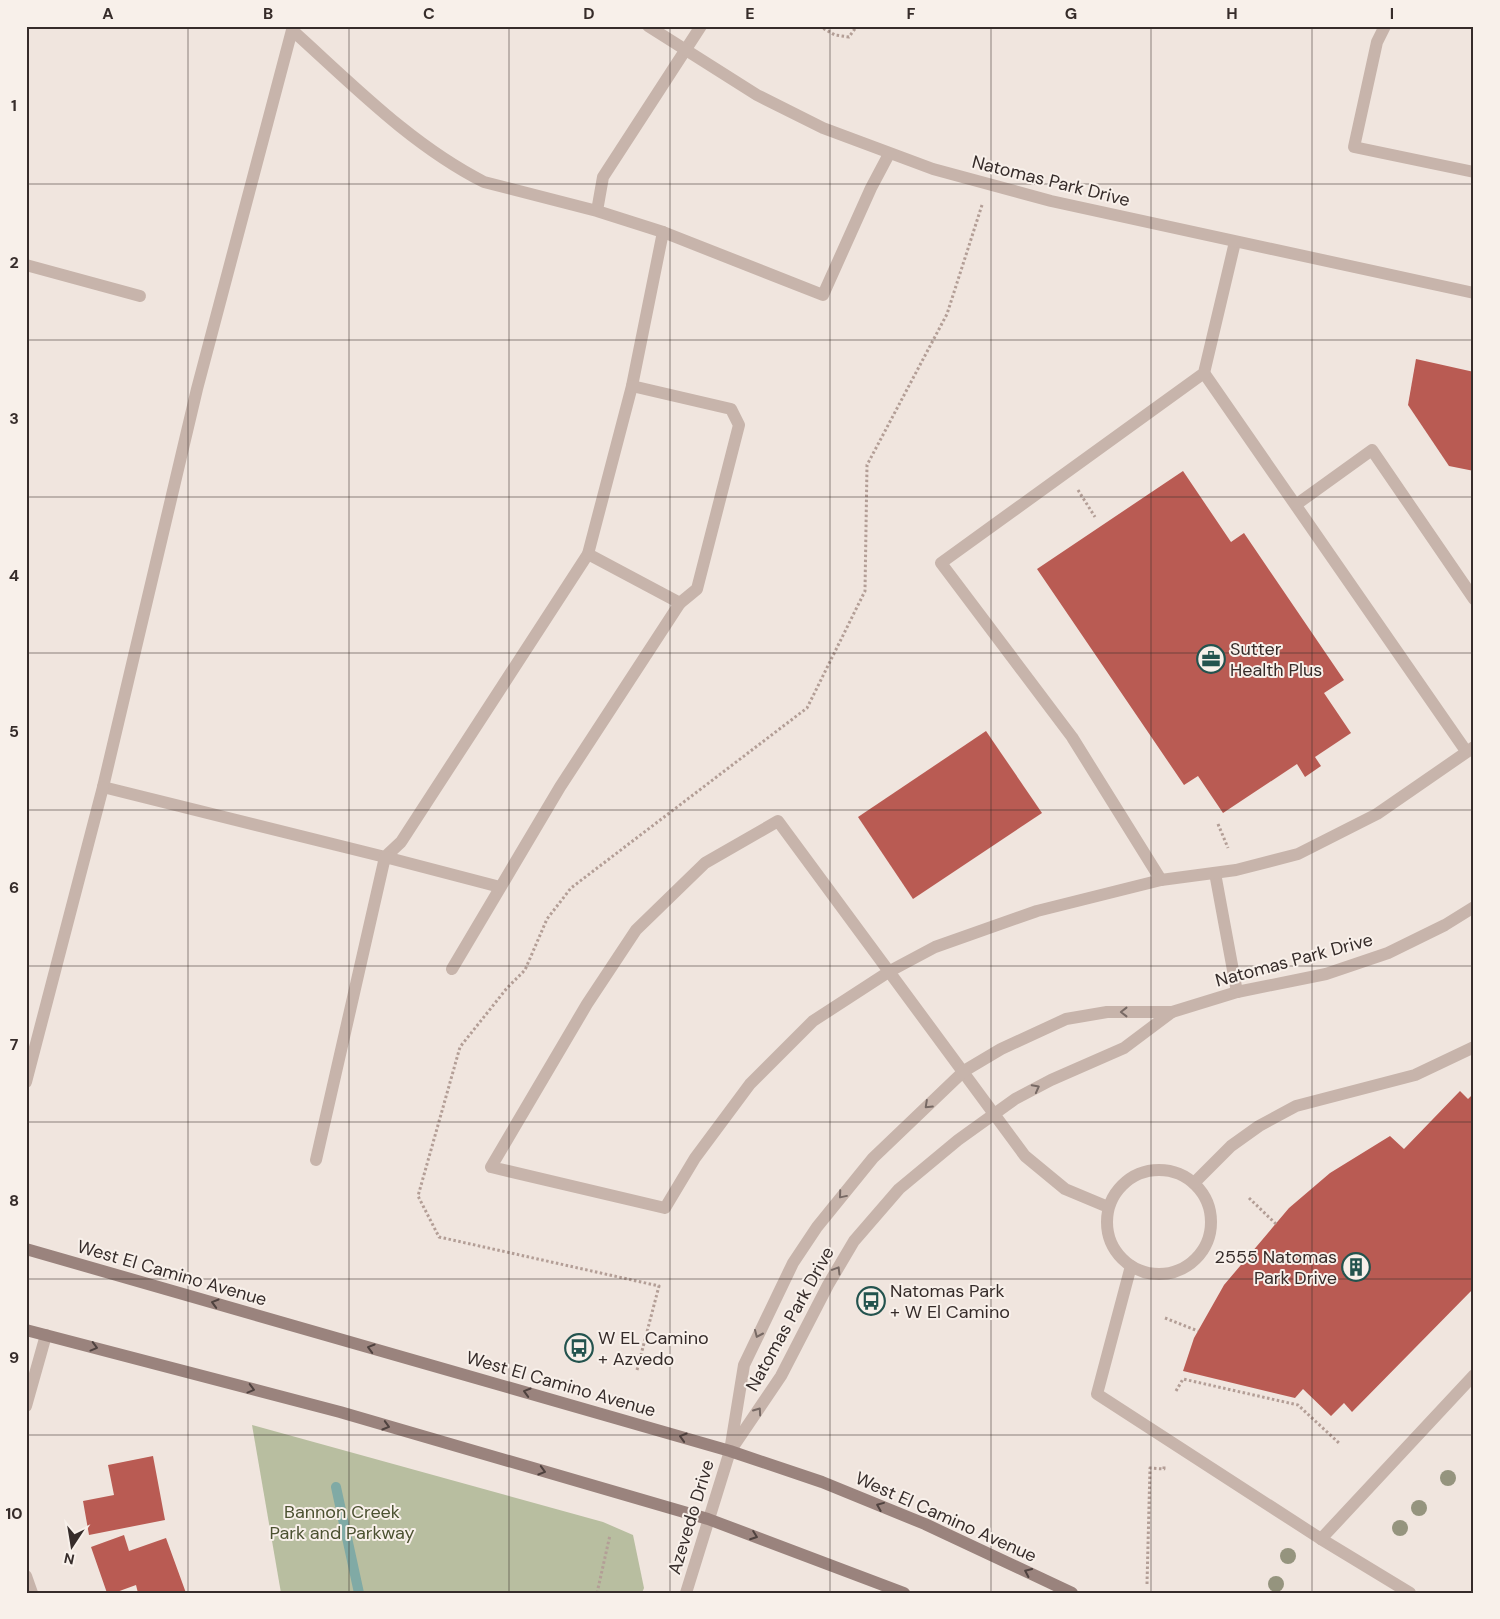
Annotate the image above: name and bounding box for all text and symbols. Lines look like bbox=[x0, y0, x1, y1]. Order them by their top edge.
text: A bbox=[102, 3, 114, 24]
text: B bbox=[263, 3, 273, 24]
text: C bbox=[423, 3, 435, 24]
text: D bbox=[583, 3, 595, 24]
text: E bbox=[745, 3, 755, 24]
text: F bbox=[907, 3, 916, 24]
text: G bbox=[1065, 3, 1077, 24]
text: H bbox=[1226, 3, 1238, 24]
text: I bbox=[1390, 3, 1394, 24]
text: 1 bbox=[11, 95, 17, 116]
street label: Natomas Park Drive bbox=[969, 150, 1133, 212]
text: 2 bbox=[9, 252, 19, 273]
text: 3 bbox=[9, 408, 19, 429]
text: 4 bbox=[9, 565, 19, 586]
place label: Sutter Health Plus bbox=[1230, 637, 1322, 682]
office icon: Sutter Health Plus bbox=[1196, 644, 1226, 674]
text: 5 bbox=[9, 721, 19, 742]
text: 6 bbox=[9, 877, 19, 898]
street label: Natomas Park Drive bbox=[1213, 927, 1375, 993]
one-way arrow bbox=[1119, 1007, 1127, 1017]
text: 7 bbox=[10, 1034, 19, 1055]
one-way arrow bbox=[1031, 1084, 1040, 1094]
one-way arrow bbox=[925, 1099, 934, 1108]
one-way arrow bbox=[839, 1189, 847, 1198]
text: 8 bbox=[9, 1190, 19, 1211]
street label: West El Camino Avenue bbox=[74, 1234, 270, 1312]
street label: Natomas Park Drive bbox=[740, 1242, 840, 1396]
place label: 2555 Natomas Park Drive bbox=[1215, 1245, 1337, 1290]
building icon: 2555 Natomas Park Drive bbox=[1341, 1252, 1371, 1282]
one-way arrow bbox=[831, 1266, 841, 1275]
place label: Natomas Park + W El Camino bbox=[890, 1279, 1010, 1324]
bus stop icon: Natomas Park + W El Camino bbox=[856, 1286, 886, 1316]
one-way arrow bbox=[211, 1299, 219, 1309]
place label: W EL Camino + Azvedo bbox=[598, 1326, 709, 1371]
one-way arrow bbox=[754, 1329, 765, 1338]
bus stop icon: W EL Camino + Azvedo bbox=[564, 1333, 594, 1363]
one-way arrow bbox=[89, 1341, 98, 1352]
one-way arrow bbox=[367, 1344, 375, 1354]
street label: West El Camino Avenue bbox=[463, 1345, 659, 1423]
text: 9 bbox=[9, 1347, 19, 1368]
one-way arrow bbox=[246, 1383, 254, 1393]
one-way arrow bbox=[524, 1388, 532, 1398]
one-way arrow bbox=[751, 1407, 761, 1416]
one-way arrow bbox=[382, 1420, 390, 1430]
one-way arrow bbox=[680, 1433, 688, 1443]
street label: Azevedo Drive bbox=[662, 1457, 720, 1577]
one-way arrow bbox=[538, 1466, 546, 1476]
street label: West El Camino Avenue bbox=[851, 1466, 1041, 1568]
park label: Bannon Creek Park and Parkway bbox=[269, 1500, 415, 1545]
one-way arrow bbox=[876, 1501, 885, 1512]
text: 10 bbox=[5, 1503, 23, 1524]
north arrow bbox=[48, 1522, 98, 1572]
one-way arrow bbox=[749, 1530, 757, 1540]
text: N bbox=[62, 1549, 76, 1569]
one-way arrow bbox=[1024, 1568, 1033, 1578]

